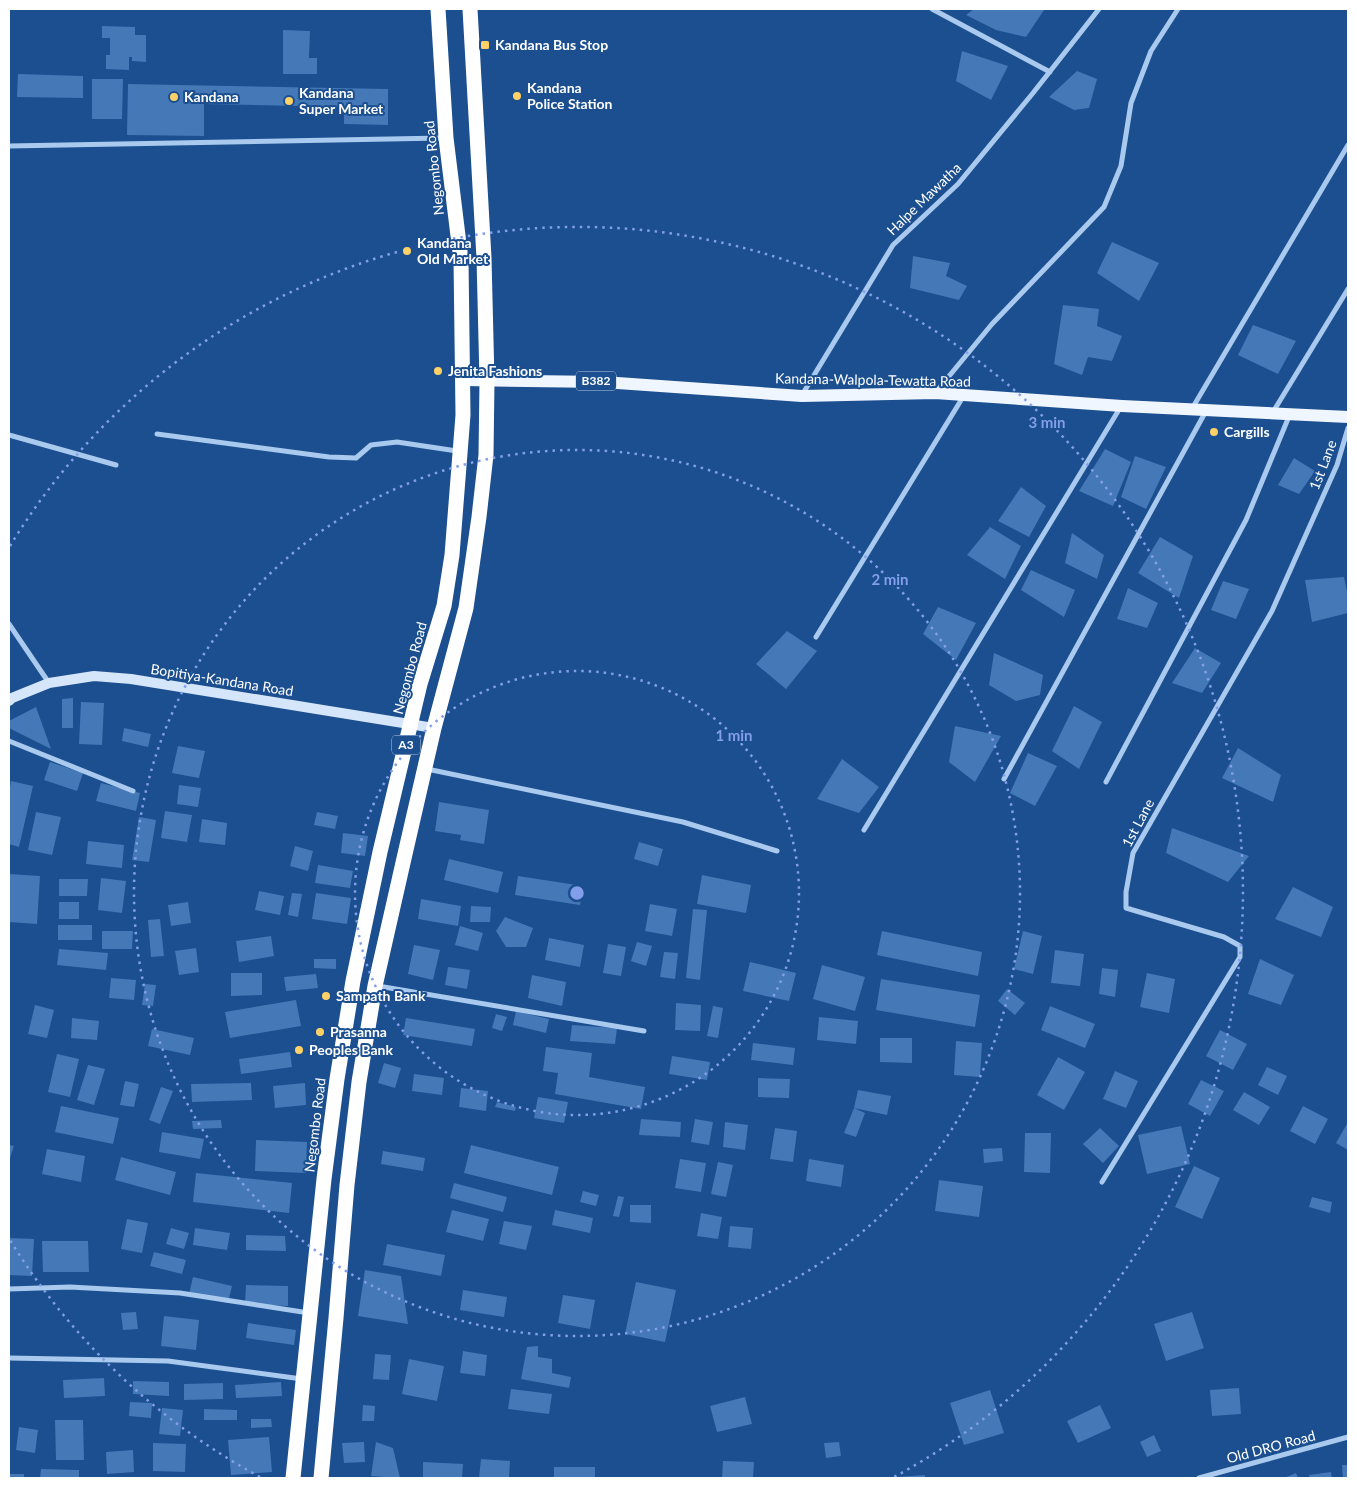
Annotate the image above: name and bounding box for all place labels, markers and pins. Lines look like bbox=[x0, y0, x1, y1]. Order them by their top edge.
place label: Kandana Bus Stop bbox=[495, 36, 608, 53]
marker: Kandana Bus Stop bbox=[479, 39, 491, 51]
place label: Kandana Police Station bbox=[527, 79, 613, 112]
place label: Kandana Super Market bbox=[299, 84, 384, 117]
place label: Kandana bbox=[184, 88, 239, 105]
marker: Kandana Police Station bbox=[511, 90, 523, 102]
marker: Kandana bbox=[168, 91, 180, 103]
marker: Kandana Super Market bbox=[283, 95, 295, 107]
place label: Kandana Old Market bbox=[417, 234, 489, 267]
marker: Kandana Old Market bbox=[401, 245, 413, 257]
place label: Jenita Fashions bbox=[448, 362, 542, 379]
marker: Jenita Fashions bbox=[432, 365, 444, 377]
place label: Cargills bbox=[1224, 423, 1270, 440]
marker: Cargills bbox=[1208, 426, 1220, 438]
centre of rings bbox=[568, 884, 586, 902]
place label: Sampath Bank bbox=[336, 987, 426, 1004]
marker: Sampath Bank bbox=[320, 990, 332, 1002]
place label: Prasanna bbox=[330, 1023, 387, 1040]
marker: Prasanna bbox=[314, 1026, 326, 1038]
place label: Peoples Bank bbox=[309, 1041, 393, 1058]
marker: Peoples Bank bbox=[293, 1044, 305, 1056]

